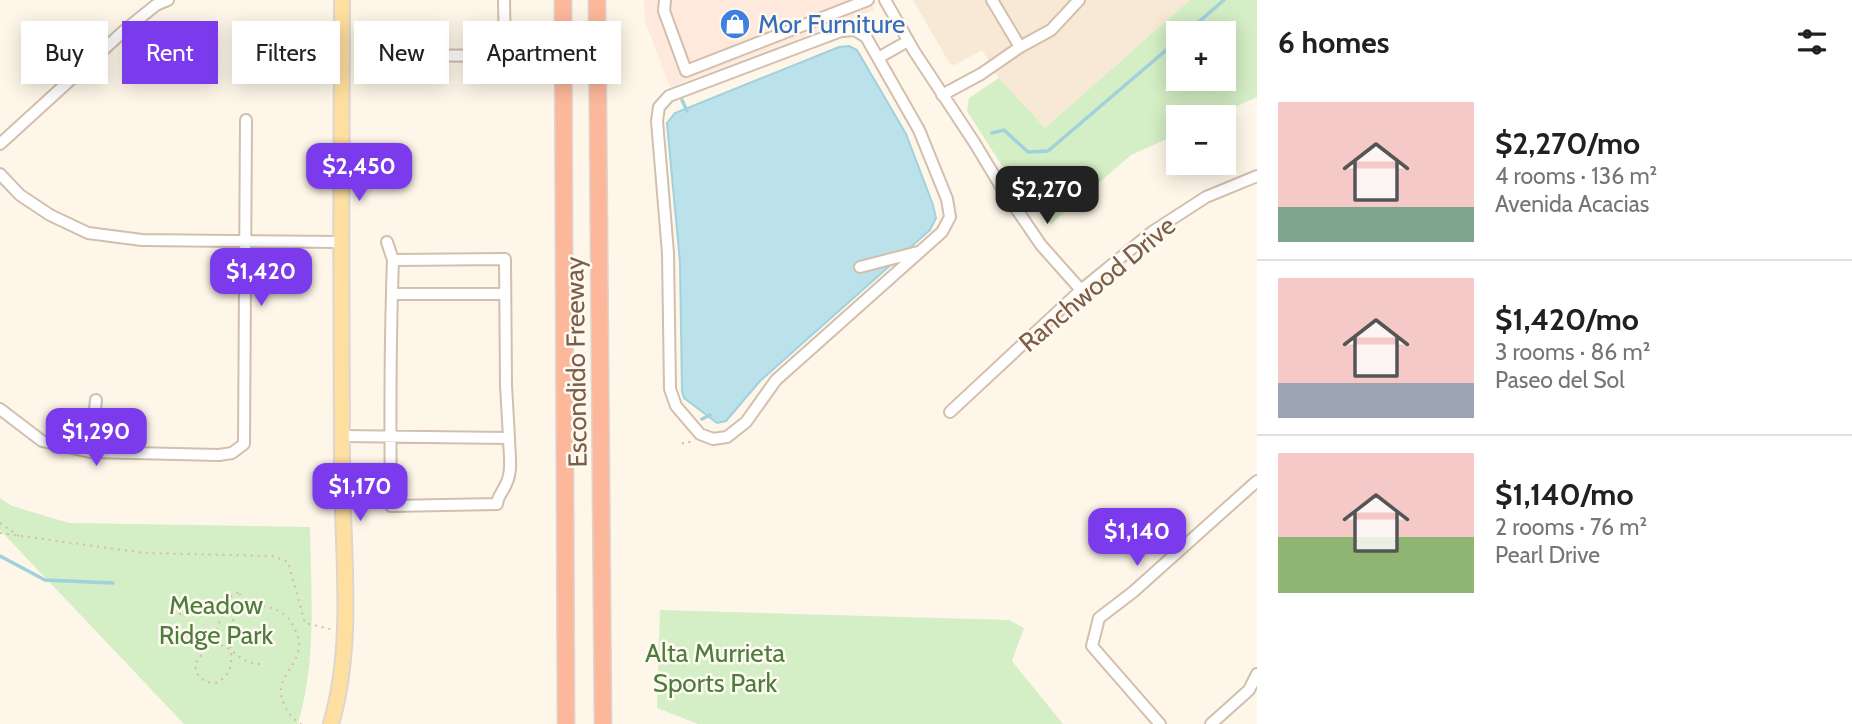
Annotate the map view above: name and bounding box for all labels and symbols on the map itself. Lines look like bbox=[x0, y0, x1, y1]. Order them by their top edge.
shop icon: Mor Furniture bbox=[718, 7, 752, 41]
place label: Mor Furniture bbox=[758, 8, 905, 40]
pin: $2,450 bbox=[302, 144, 416, 203]
pin: $2,270 bbox=[990, 166, 1104, 226]
street label: Ranchwood Drive bbox=[1012, 209, 1182, 359]
pin: $1,420 bbox=[204, 248, 318, 308]
street label: Escondido Freeway bbox=[558, 256, 594, 468]
pin: $1,290 bbox=[39, 408, 153, 468]
pin: $1,170 bbox=[303, 463, 417, 523]
pin: $1,140 bbox=[1080, 508, 1194, 568]
park label: Meadow Ridge Park bbox=[159, 589, 274, 651]
park label: Alta Murrieta Sports Park bbox=[645, 637, 785, 699]

